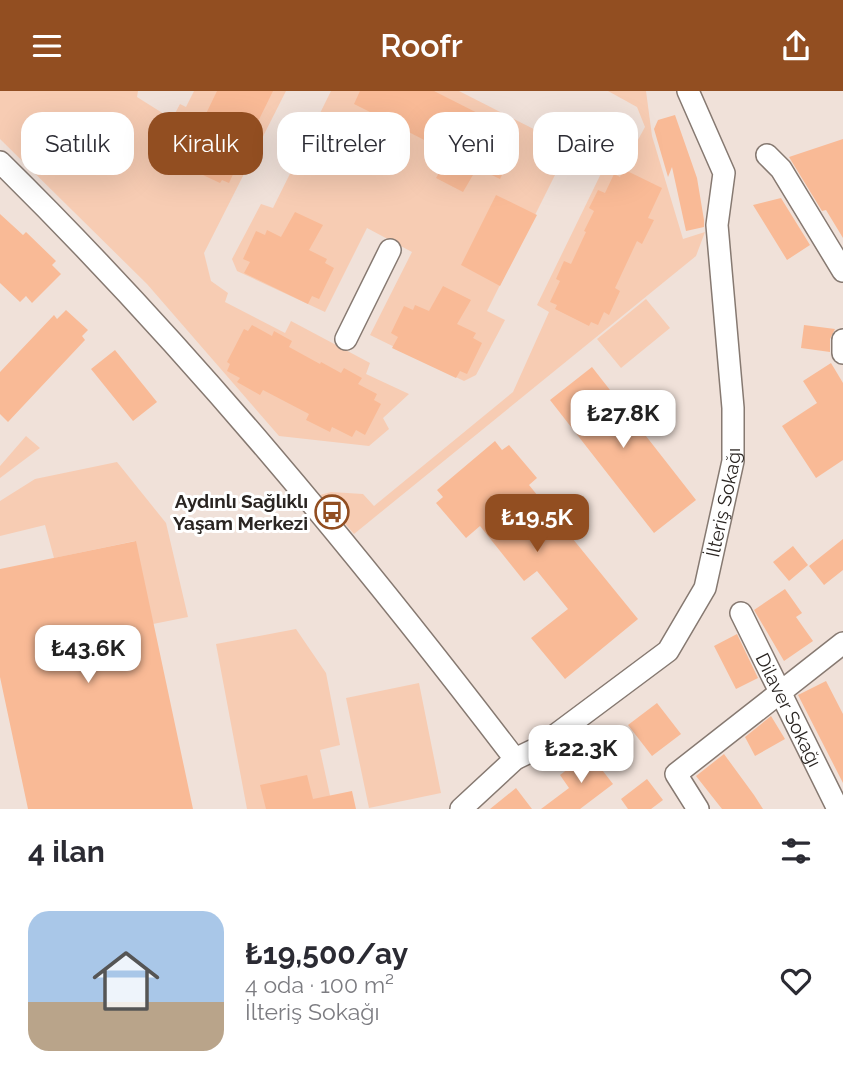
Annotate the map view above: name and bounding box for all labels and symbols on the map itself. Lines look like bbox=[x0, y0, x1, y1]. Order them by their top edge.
pin: ₺27.8K bbox=[566, 391, 680, 450]
street label: İlteriş Sokağı bbox=[701, 448, 744, 559]
place label: Aydınlı Sağlıklı Yaşam Merkezi bbox=[173, 490, 308, 534]
bus stop icon: Aydınlı Sağlıklı Yaşam Merkezi bbox=[313, 493, 351, 531]
pin: ₺19.5K bbox=[480, 495, 594, 554]
pin: ₺43.6K bbox=[31, 625, 145, 685]
street label: Dilaver Sokağı bbox=[752, 649, 826, 770]
pin: ₺22.3K bbox=[524, 725, 638, 785]

